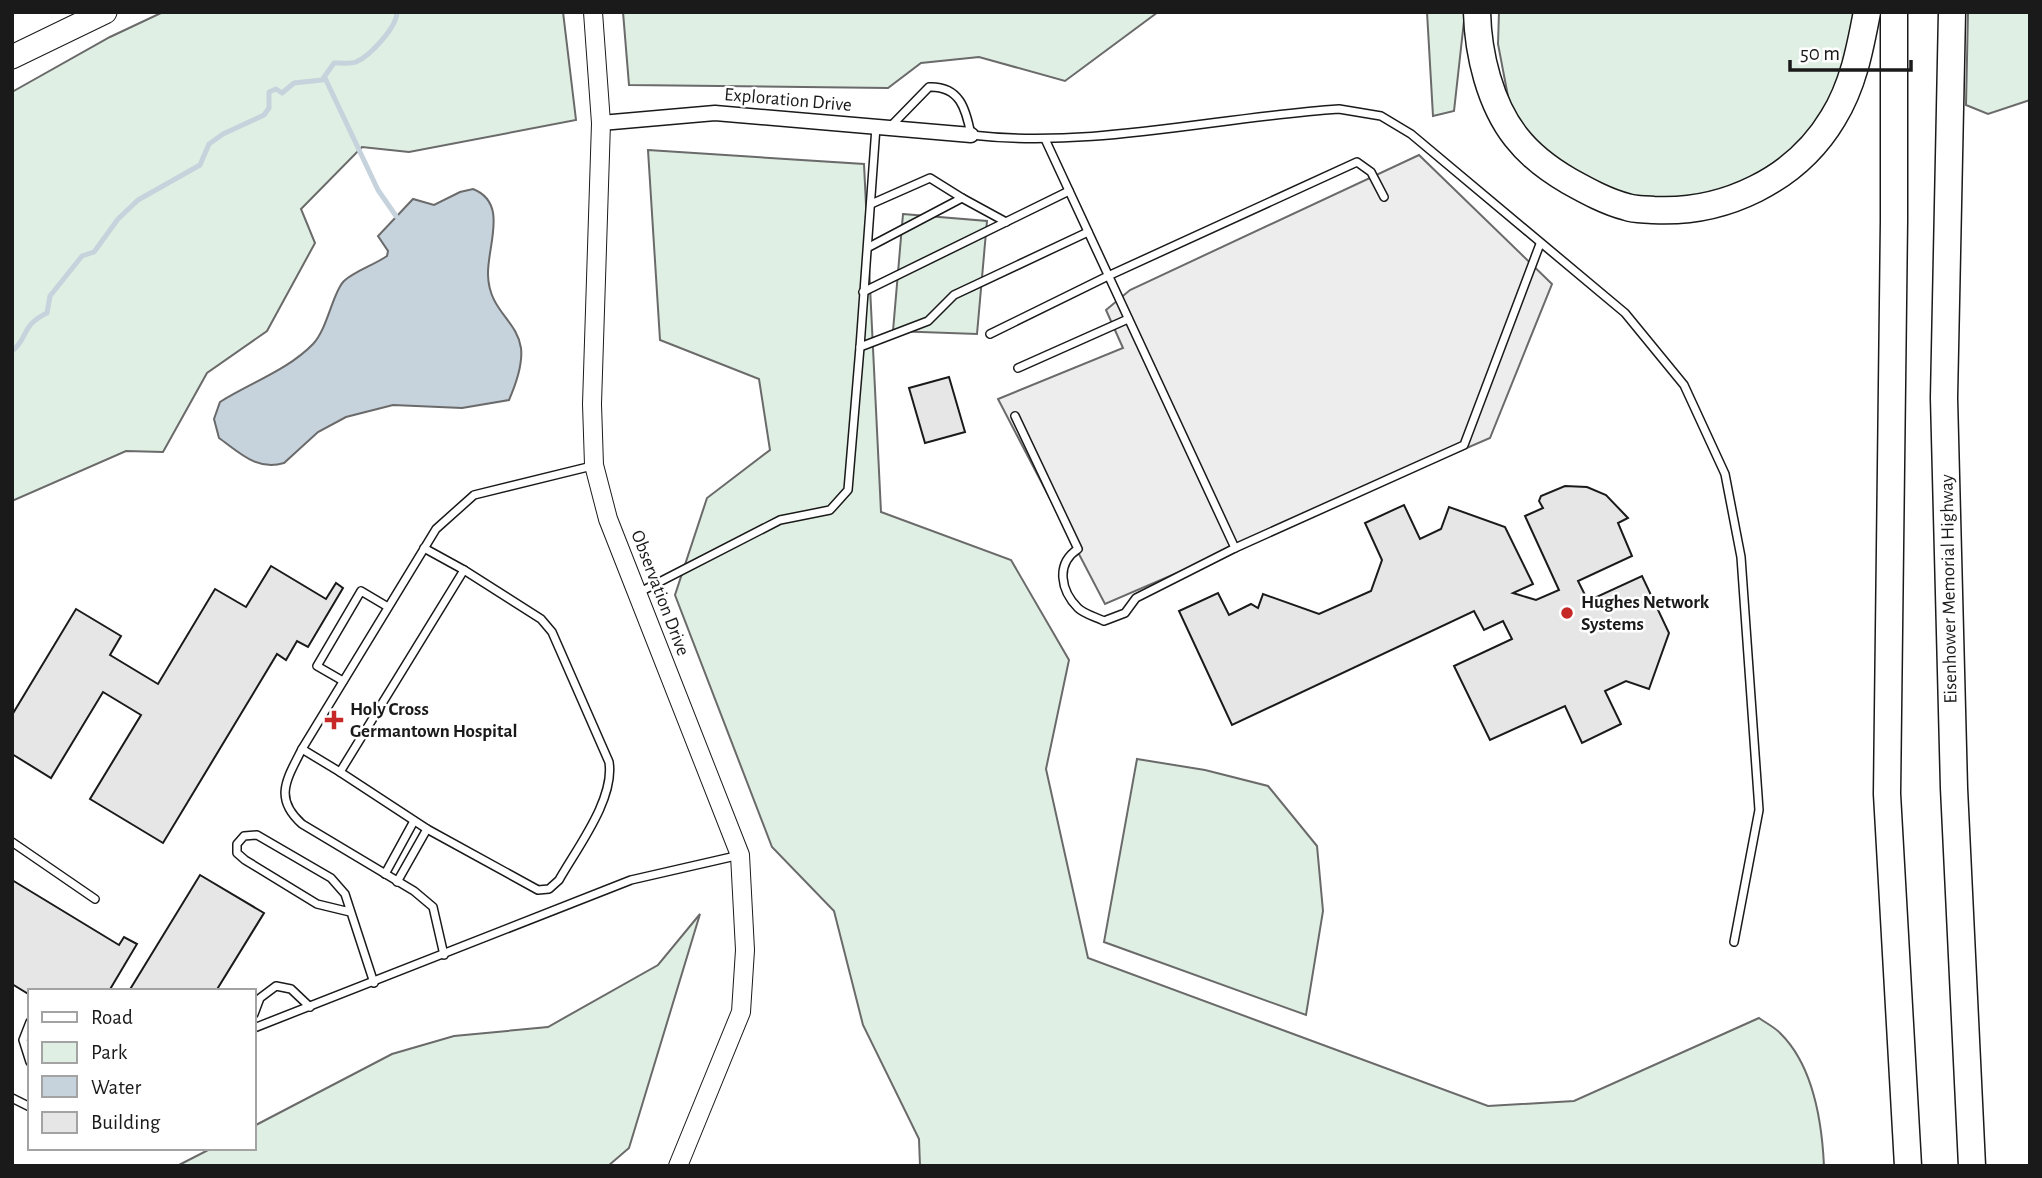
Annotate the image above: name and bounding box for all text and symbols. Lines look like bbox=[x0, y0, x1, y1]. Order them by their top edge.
scale bar bbox=[1790, 28, 1911, 72]
text: 50 m bbox=[1800, 43, 1840, 64]
street label: Exploration Drive bbox=[723, 85, 853, 115]
street label: Eisenhower Memorial Highway bbox=[1937, 474, 1961, 704]
street label: Observation Drive bbox=[627, 528, 693, 658]
place label: Hughes Network Systems bbox=[1581, 593, 1710, 634]
marker: Hughes Network Systems bbox=[1559, 605, 1575, 621]
place label: Holy Cross Germantown Hospital bbox=[350, 700, 518, 741]
marker: Holy Cross Germantown Hospital bbox=[324, 710, 344, 730]
legend bbox=[28, 989, 256, 1150]
text: Road bbox=[91, 1007, 133, 1028]
text: Park bbox=[91, 1042, 128, 1063]
text: Water bbox=[91, 1077, 141, 1098]
text: Building bbox=[91, 1112, 161, 1133]

